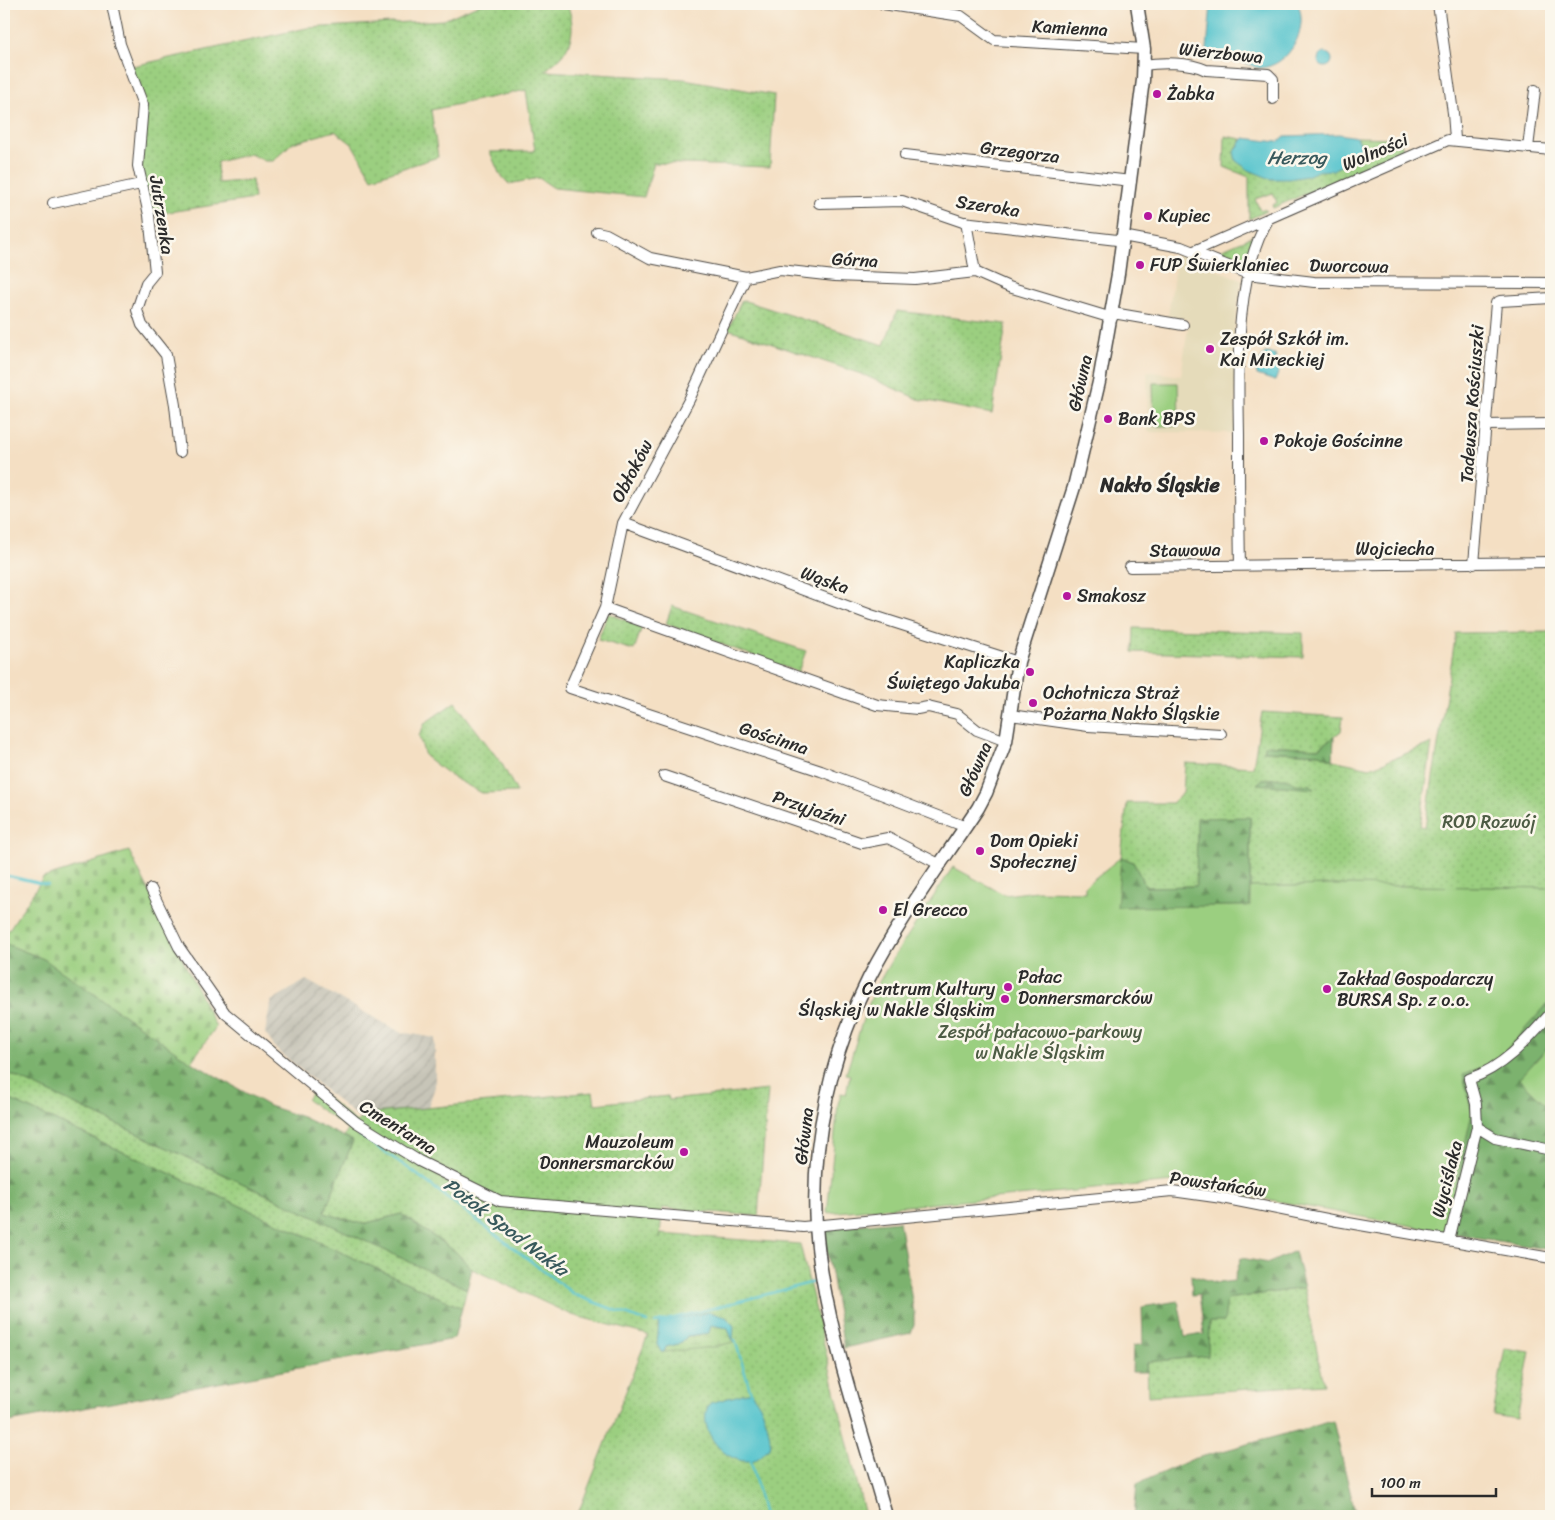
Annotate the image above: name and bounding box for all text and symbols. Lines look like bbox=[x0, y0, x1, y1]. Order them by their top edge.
street label: Kamienna bbox=[1031, 10, 1109, 46]
street label: Wierzbowa bbox=[1178, 33, 1264, 73]
place label: Żabka bbox=[1167, 78, 1215, 110]
marker: Żabka bbox=[1151, 88, 1163, 100]
street label: Wolności bbox=[1337, 123, 1414, 180]
street label: Grzegorza bbox=[979, 131, 1061, 173]
water label: Herzog bbox=[1267, 141, 1328, 174]
street label: Jutrzenka bbox=[140, 172, 184, 257]
street label: Szeroka bbox=[954, 185, 1022, 227]
place label: Kupiec bbox=[1158, 200, 1211, 232]
marker: Kupiec bbox=[1142, 210, 1154, 222]
street label: Górna bbox=[831, 243, 879, 277]
place label: FUP Świerklaniec bbox=[1150, 249, 1289, 281]
street label: Dworcowa bbox=[1309, 249, 1389, 283]
marker: FUP Świerklaniec bbox=[1134, 259, 1146, 271]
place label: Zespół Szkół im. Kai Mireckiej bbox=[1220, 323, 1350, 376]
street label: Tadeusza Kościuszki bbox=[1451, 323, 1494, 484]
marker: Zespół Szkół im. Kai Mireckiej bbox=[1204, 343, 1216, 355]
street label: Główna bbox=[1058, 351, 1102, 415]
place label: Bank BPS bbox=[1118, 403, 1196, 435]
marker: Bank BPS bbox=[1102, 413, 1114, 425]
place label: Pokoje Gościnne bbox=[1274, 425, 1403, 457]
street label: Obłoków bbox=[602, 433, 662, 508]
marker: Pokoje Gościnne bbox=[1258, 435, 1270, 447]
district label: Nakło Śląskie bbox=[1099, 468, 1220, 503]
street label: Stawowa bbox=[1149, 533, 1221, 567]
street label: Wojciecha bbox=[1356, 533, 1434, 565]
street label: Wąska bbox=[796, 556, 854, 604]
place label: Smakosz bbox=[1077, 580, 1146, 612]
marker: Smakosz bbox=[1061, 590, 1073, 602]
place label: Kapliczka Świętego Jakuba bbox=[887, 646, 1020, 699]
marker: Kapliczka Świętego Jakuba bbox=[1024, 666, 1036, 678]
place label: Ochotnicza Straż Pożarna Nakło Śląskie bbox=[1043, 677, 1220, 730]
marker: Ochotnicza Straż Pożarna Nakło Śląskie bbox=[1027, 697, 1039, 709]
street label: Gościnna bbox=[735, 712, 813, 764]
street label: Główna bbox=[949, 736, 1001, 802]
street label: Przyjaźni bbox=[768, 781, 851, 836]
park label: ROD Rozwój bbox=[1442, 806, 1536, 838]
place label: Dom Opieki Społecznej bbox=[990, 825, 1079, 878]
marker: Dom Opieki Społecznej bbox=[974, 845, 986, 857]
place label: El Grecco bbox=[893, 894, 968, 926]
marker: El Grecco bbox=[877, 904, 889, 916]
place label: Pałac Donnersmarcków bbox=[1018, 961, 1153, 1014]
place label: Zakład Gospodarczy BURSA Sp. z o.o. bbox=[1337, 963, 1494, 1016]
place label: Centrum Kultury Śląskiej w Nakle Śląskim bbox=[798, 973, 996, 1026]
marker: Pałac Donnersmarcków bbox=[1002, 981, 1014, 993]
marker: Zakład Gospodarczy BURSA Sp. z o.o. bbox=[1321, 983, 1333, 995]
marker: Centrum Kultury Śląskiej w Nakle Śląskim bbox=[999, 993, 1011, 1005]
park label: Zespół pałacowo-parkowy w Nakle Śląskim bbox=[938, 1016, 1143, 1069]
street label: Cmentarna bbox=[353, 1091, 443, 1163]
street label: Główna bbox=[785, 1106, 823, 1166]
place label: Mauzoleum Donnersmarcków bbox=[539, 1126, 675, 1179]
street label: Wyciślaka bbox=[1422, 1137, 1472, 1221]
marker: Mauzoleum Donnersmarcków bbox=[678, 1146, 690, 1158]
street label: Powstańców bbox=[1168, 1161, 1269, 1207]
water label: Potok Spod Nakła bbox=[436, 1169, 577, 1287]
scale bar bbox=[1372, 1465, 1496, 1497]
text: 100 m bbox=[1380, 1470, 1421, 1496]

